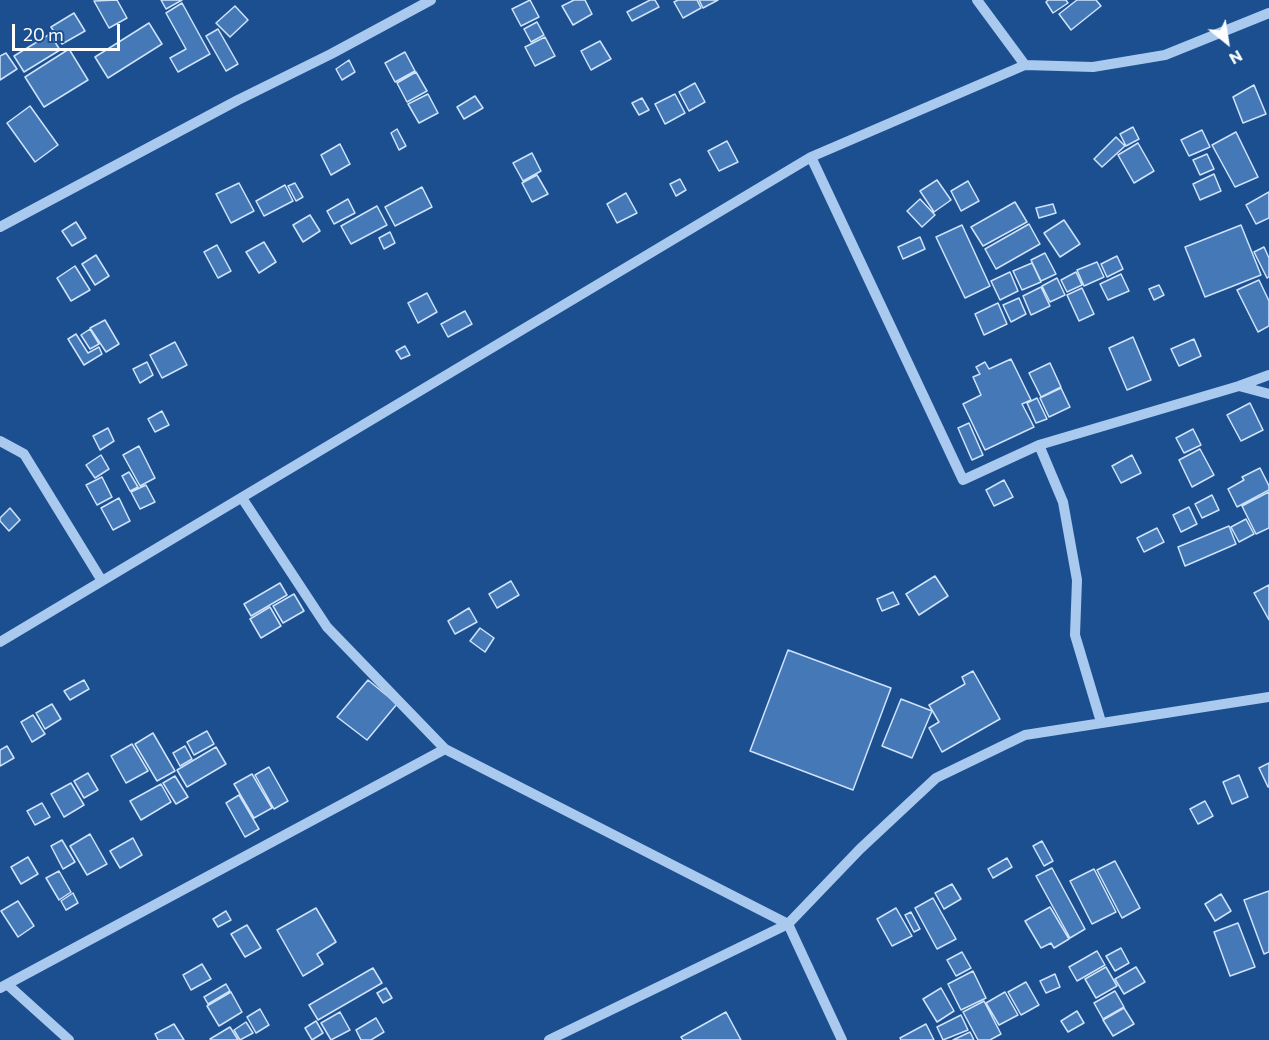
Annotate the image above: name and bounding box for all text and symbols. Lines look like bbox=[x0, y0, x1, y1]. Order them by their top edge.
scale bar bbox=[15, 12, 123, 50]
north arrow bbox=[1197, 12, 1257, 72]
text: 20 m bbox=[23, 23, 64, 45]
text: N bbox=[1226, 47, 1246, 69]

